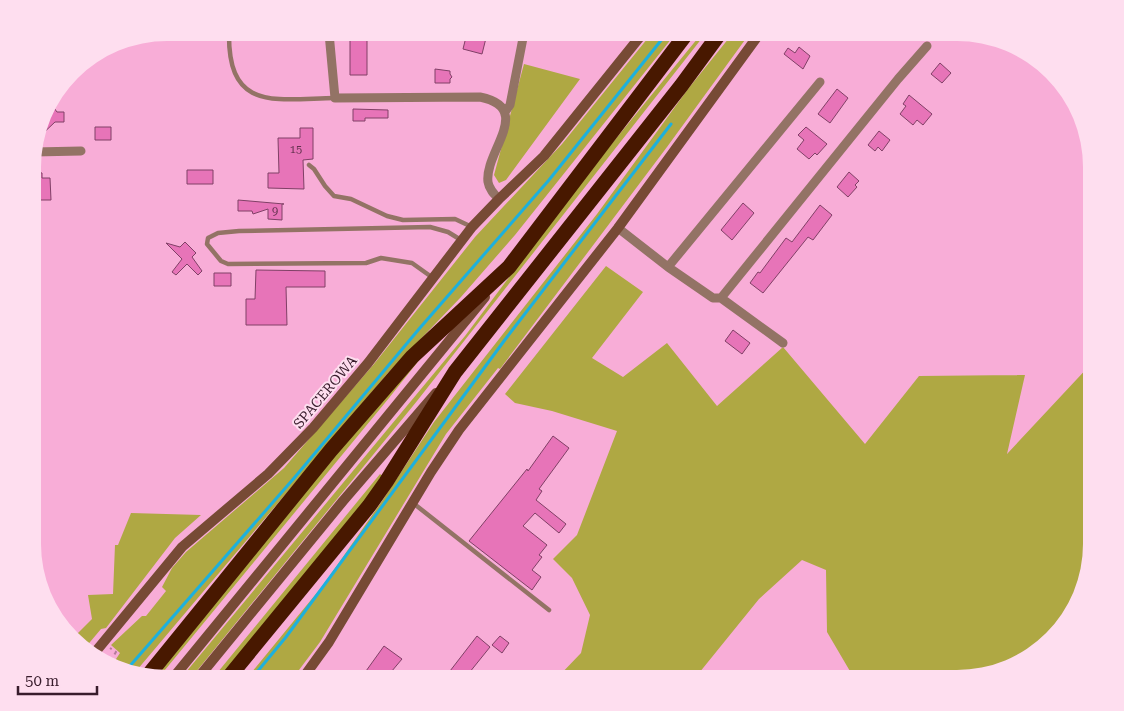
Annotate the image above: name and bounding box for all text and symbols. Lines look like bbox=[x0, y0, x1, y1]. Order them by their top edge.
house number: 15 bbox=[290, 143, 302, 156]
house number: 9 bbox=[272, 205, 278, 218]
street label: SPACEROWA bbox=[290, 352, 360, 432]
scale bar bbox=[18, 664, 96, 696]
text: 50 m bbox=[25, 672, 60, 690]

